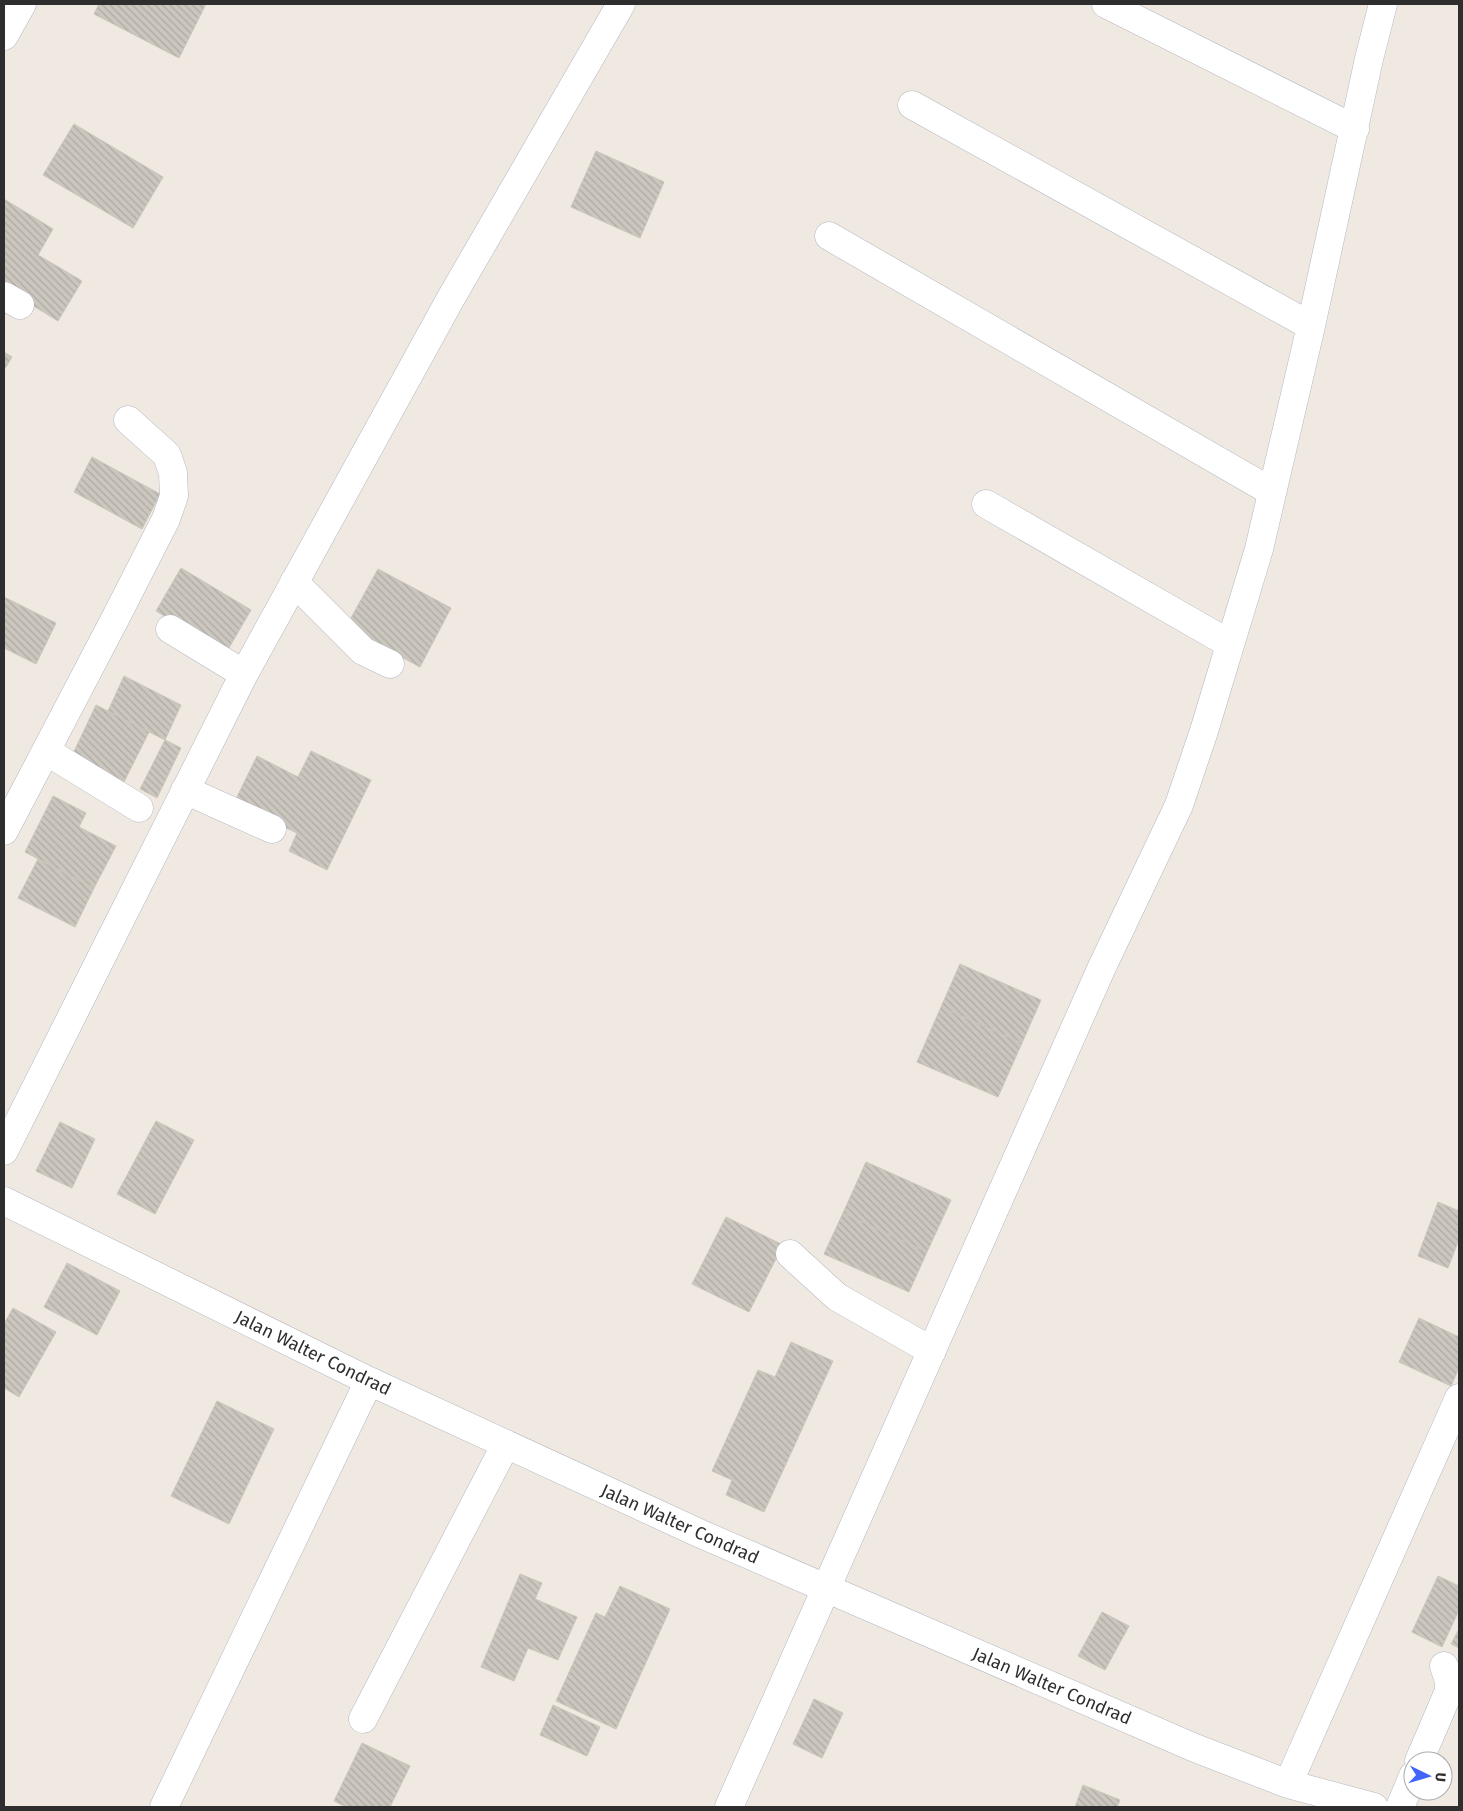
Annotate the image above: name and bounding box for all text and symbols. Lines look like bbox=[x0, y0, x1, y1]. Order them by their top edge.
street label: Jalan Walter Condrad bbox=[231, 1306, 395, 1400]
street label: Jalan Walter Condrad bbox=[598, 1479, 762, 1569]
street label: Jalan Walter Condrad bbox=[969, 1643, 1135, 1729]
north arrow bbox=[1403, 1751, 1453, 1801]
text: U bbox=[1432, 1772, 1449, 1782]

